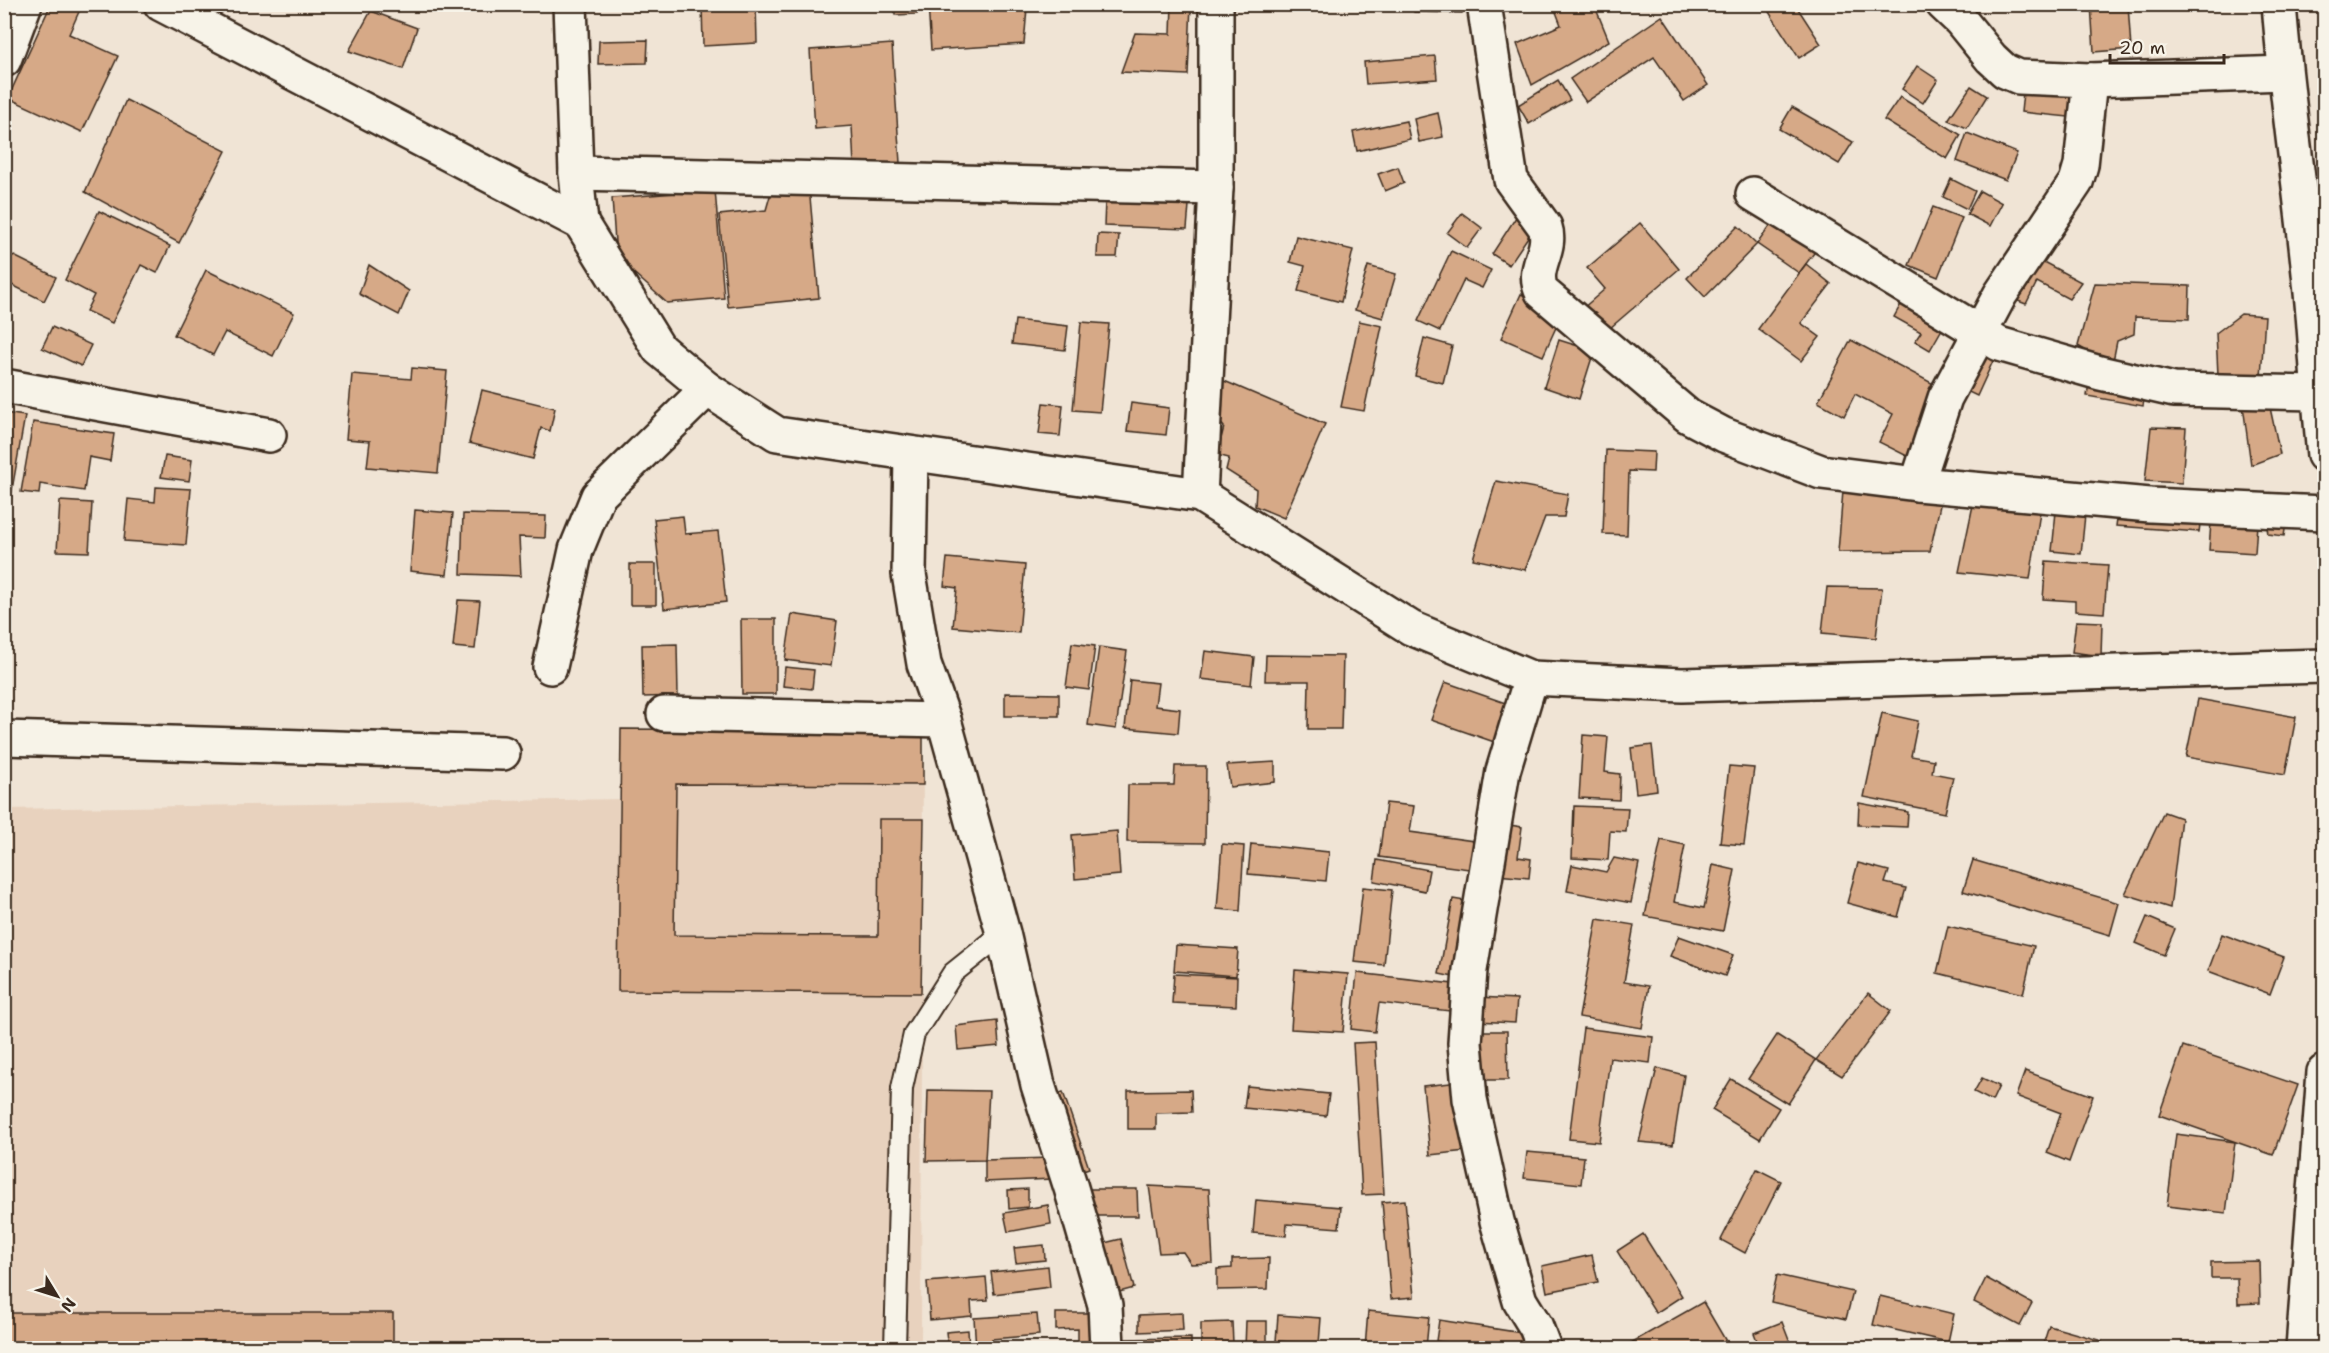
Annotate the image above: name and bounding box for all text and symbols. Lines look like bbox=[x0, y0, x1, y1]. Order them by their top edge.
scale bar bbox=[2110, 27, 2224, 65]
text: 20 m bbox=[2119, 36, 2165, 60]
north arrow bbox=[27, 1266, 87, 1326]
text: N bbox=[56, 1293, 81, 1316]

